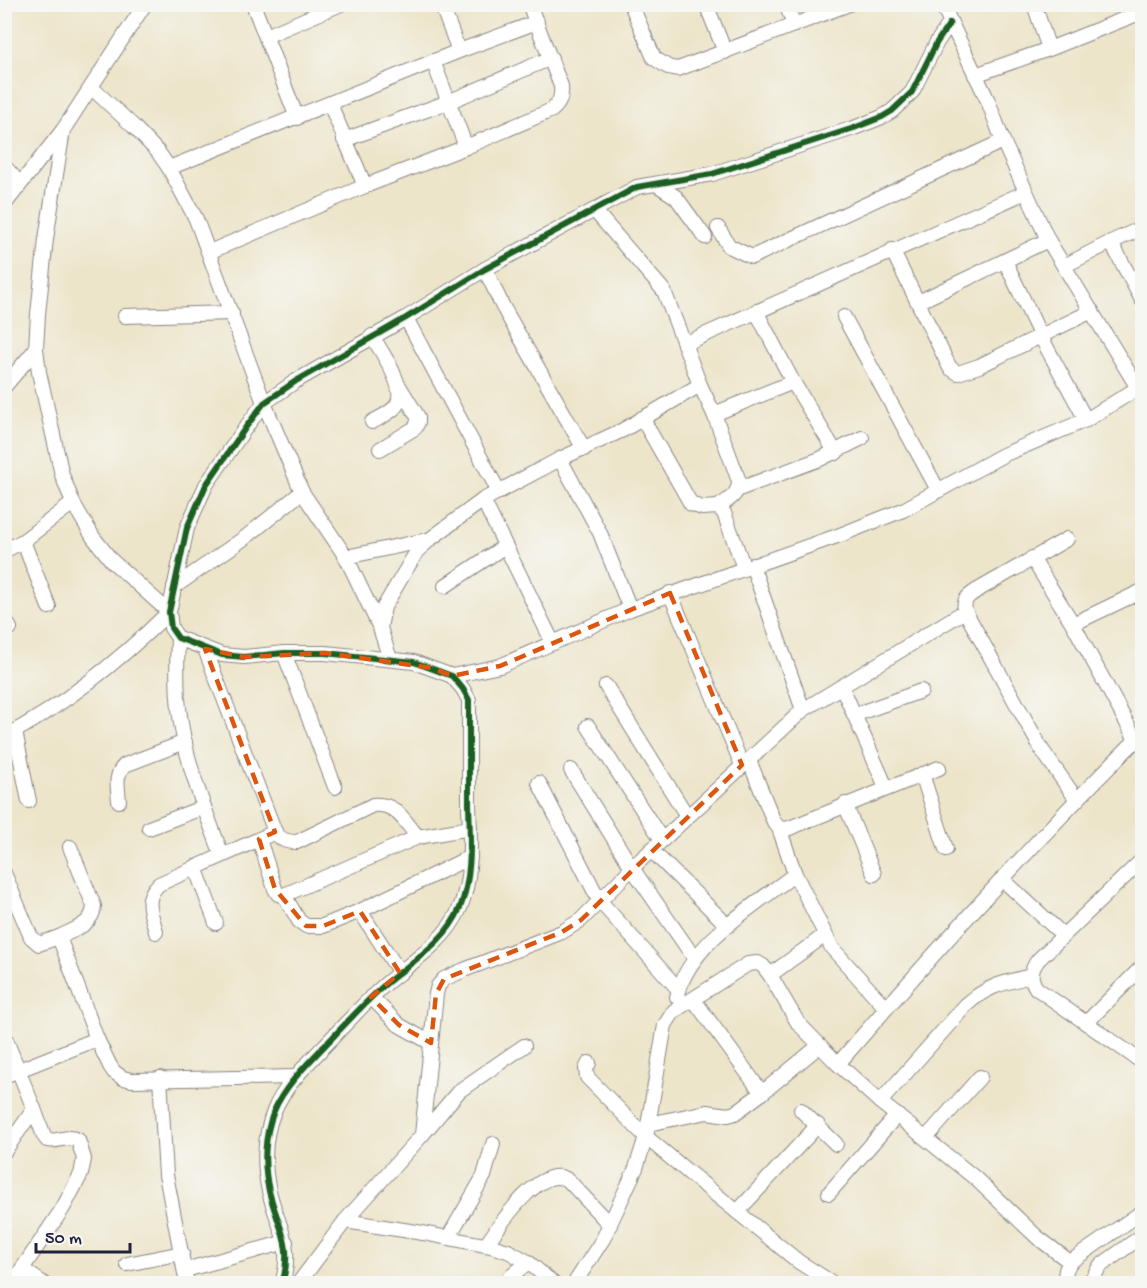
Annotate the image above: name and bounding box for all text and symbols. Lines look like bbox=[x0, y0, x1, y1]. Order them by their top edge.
scale bar bbox=[36, 1216, 130, 1254]
text: 50 m bbox=[45, 1229, 82, 1250]

